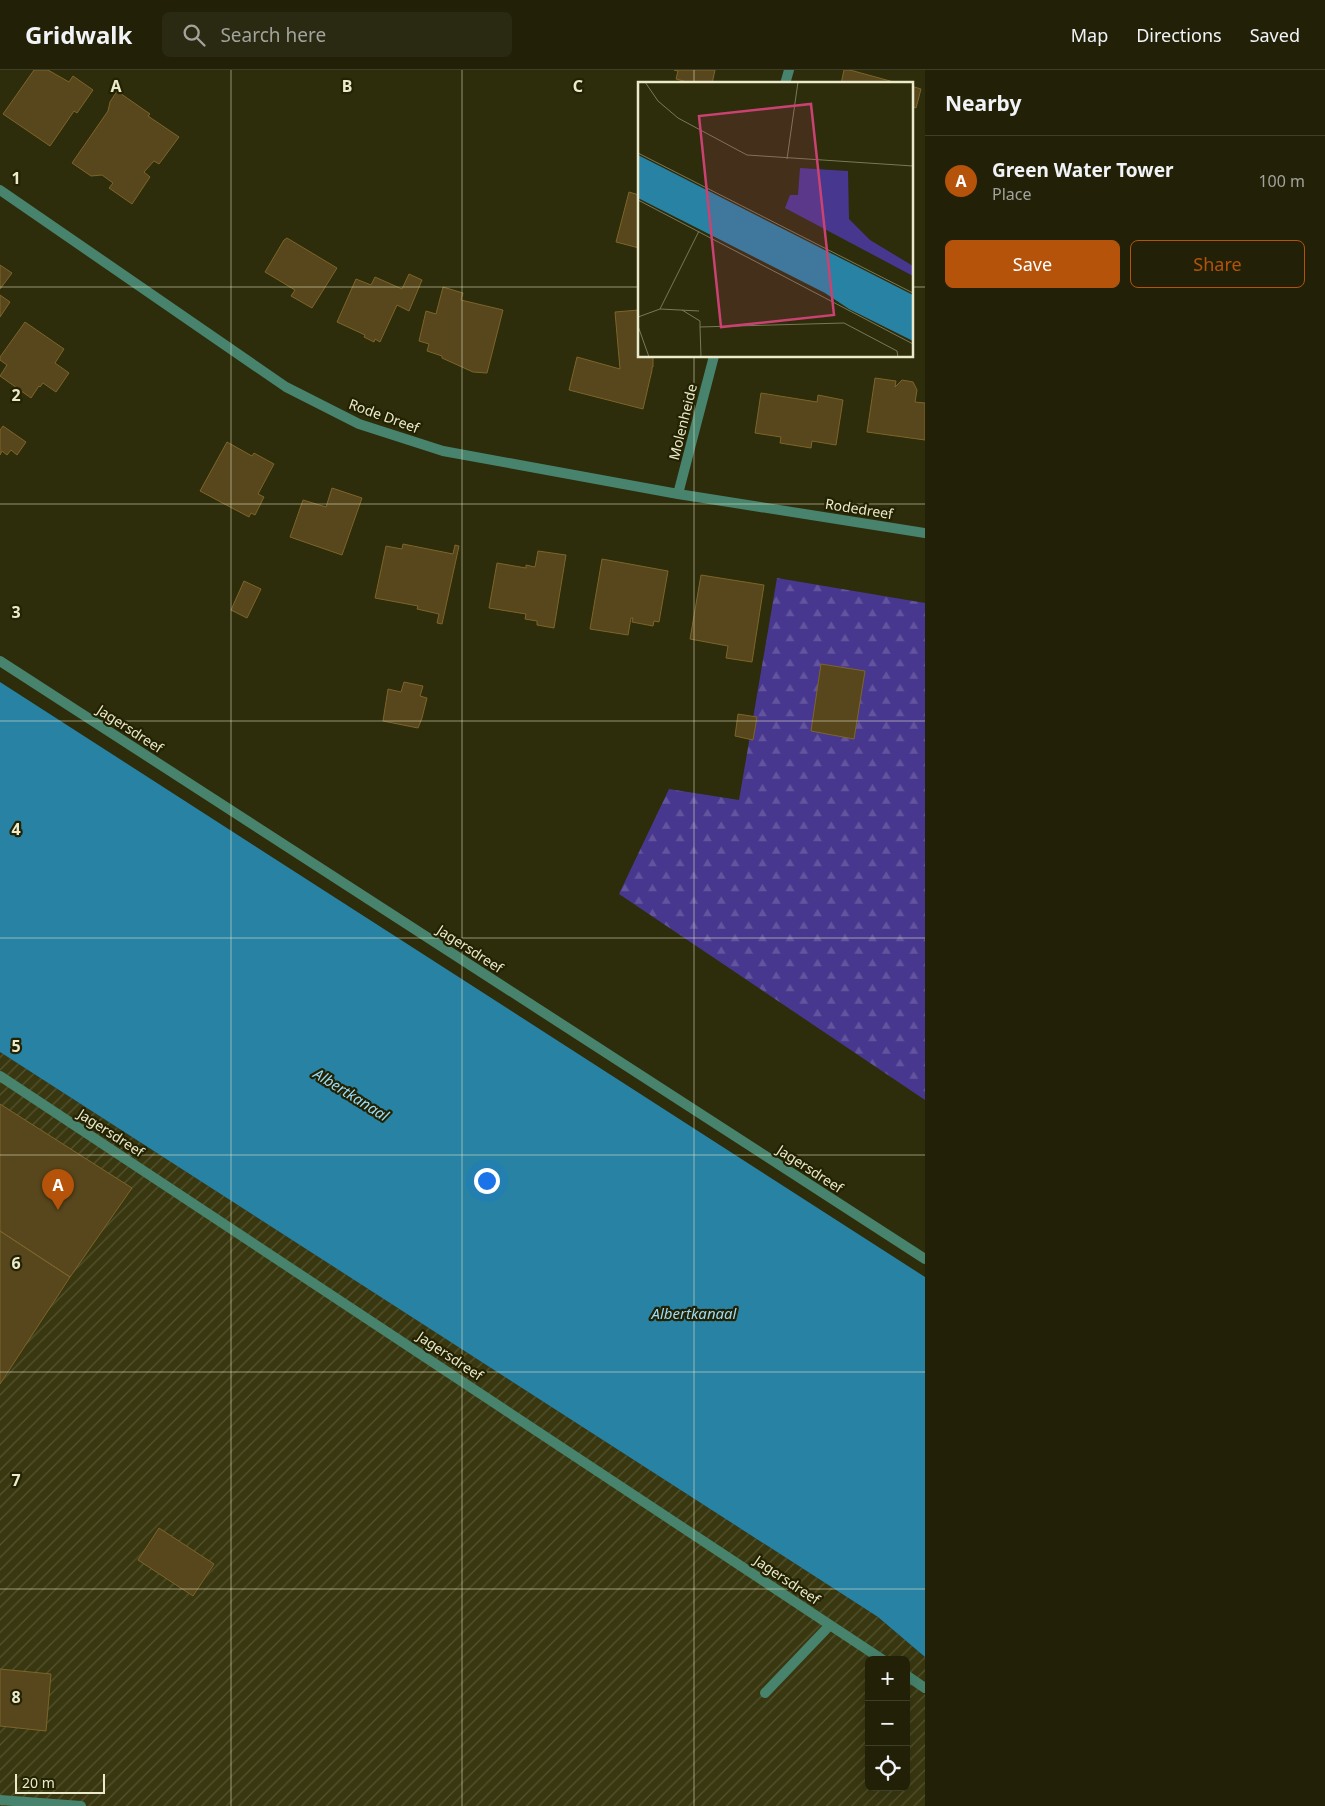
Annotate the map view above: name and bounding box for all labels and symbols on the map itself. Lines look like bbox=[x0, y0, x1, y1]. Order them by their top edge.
text: A bbox=[110, 75, 122, 97]
text: B bbox=[342, 75, 352, 97]
text: C bbox=[573, 75, 583, 97]
inset map bbox=[638, 82, 912, 358]
text: 1 bbox=[11, 167, 21, 189]
street label: Molenheide bbox=[664, 382, 701, 462]
text: 2 bbox=[11, 384, 21, 406]
street label: Rode Dreef bbox=[346, 394, 423, 437]
street label: Rodedreef bbox=[824, 494, 896, 523]
text: 3 bbox=[11, 601, 21, 623]
street label: Jagersdreef bbox=[92, 699, 168, 758]
text: 4 bbox=[11, 818, 21, 840]
street label: Jagersdreef bbox=[432, 919, 508, 978]
text: 5 bbox=[11, 1035, 21, 1057]
water label: Albertkanaal bbox=[309, 1063, 394, 1126]
street label: Jagersdreef bbox=[73, 1103, 149, 1162]
street label: Jagersdreef bbox=[772, 1139, 848, 1198]
your location bbox=[474, 1168, 500, 1194]
pin: A bbox=[42, 1169, 74, 1210]
text: 6 bbox=[11, 1252, 21, 1274]
water label: Albertkanaal bbox=[651, 1303, 738, 1323]
street label: Jagersdreef bbox=[412, 1326, 488, 1385]
text: 7 bbox=[11, 1469, 21, 1491]
street label: Jagersdreef bbox=[749, 1550, 825, 1609]
text: 8 bbox=[11, 1686, 21, 1708]
scale bar bbox=[15, 1771, 105, 1794]

